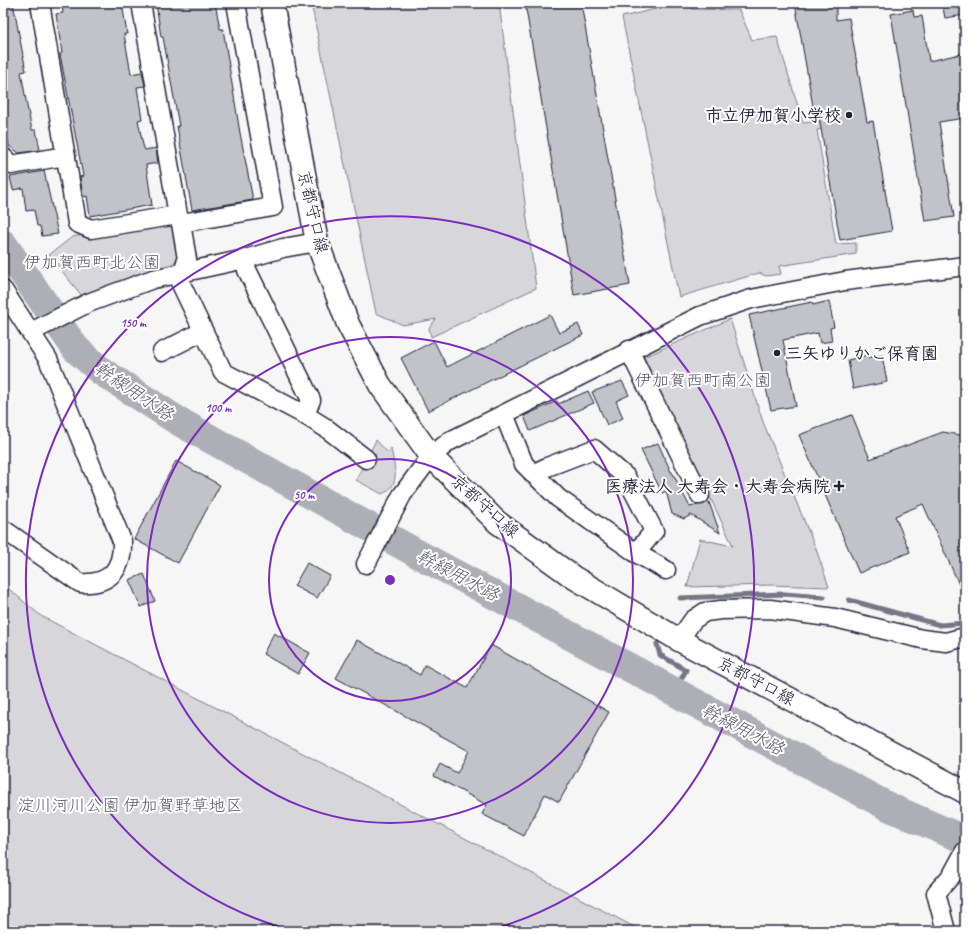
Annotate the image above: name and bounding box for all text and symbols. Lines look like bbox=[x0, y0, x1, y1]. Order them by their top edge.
place label: 市立伊加賀小学校 bbox=[705, 105, 841, 126]
marker: 市立伊加賀小学校 bbox=[844, 110, 854, 120]
street label: 京都守口線 bbox=[293, 168, 333, 256]
park label: 伊加賀西町北公園 bbox=[24, 252, 160, 273]
text: 150 m bbox=[120, 315, 147, 331]
place label: 三矢ゆりかご保育園 bbox=[785, 343, 938, 364]
marker: 三矢ゆりかご保育園 bbox=[772, 348, 782, 358]
water label: 幹線用水路 bbox=[91, 357, 178, 426]
park label: 伊加賀西町南公園 bbox=[635, 370, 771, 391]
text: 100 m bbox=[205, 400, 232, 416]
street label: 京都守口線 bbox=[446, 470, 524, 542]
place label: 医療法人 大寿会・大寿会病院 bbox=[605, 476, 830, 497]
marker: 医療法人 大寿会・大寿会病院 bbox=[833, 480, 845, 492]
text: 50 m bbox=[294, 487, 315, 503]
water label: 幹線用水路 bbox=[413, 544, 504, 606]
centre of rings bbox=[383, 573, 397, 587]
street label: 京都守口線 bbox=[714, 652, 798, 710]
water label: 幹線用水路 bbox=[698, 698, 789, 760]
park label: 淀川河川公園 伊加賀野草地区 bbox=[17, 795, 243, 816]

